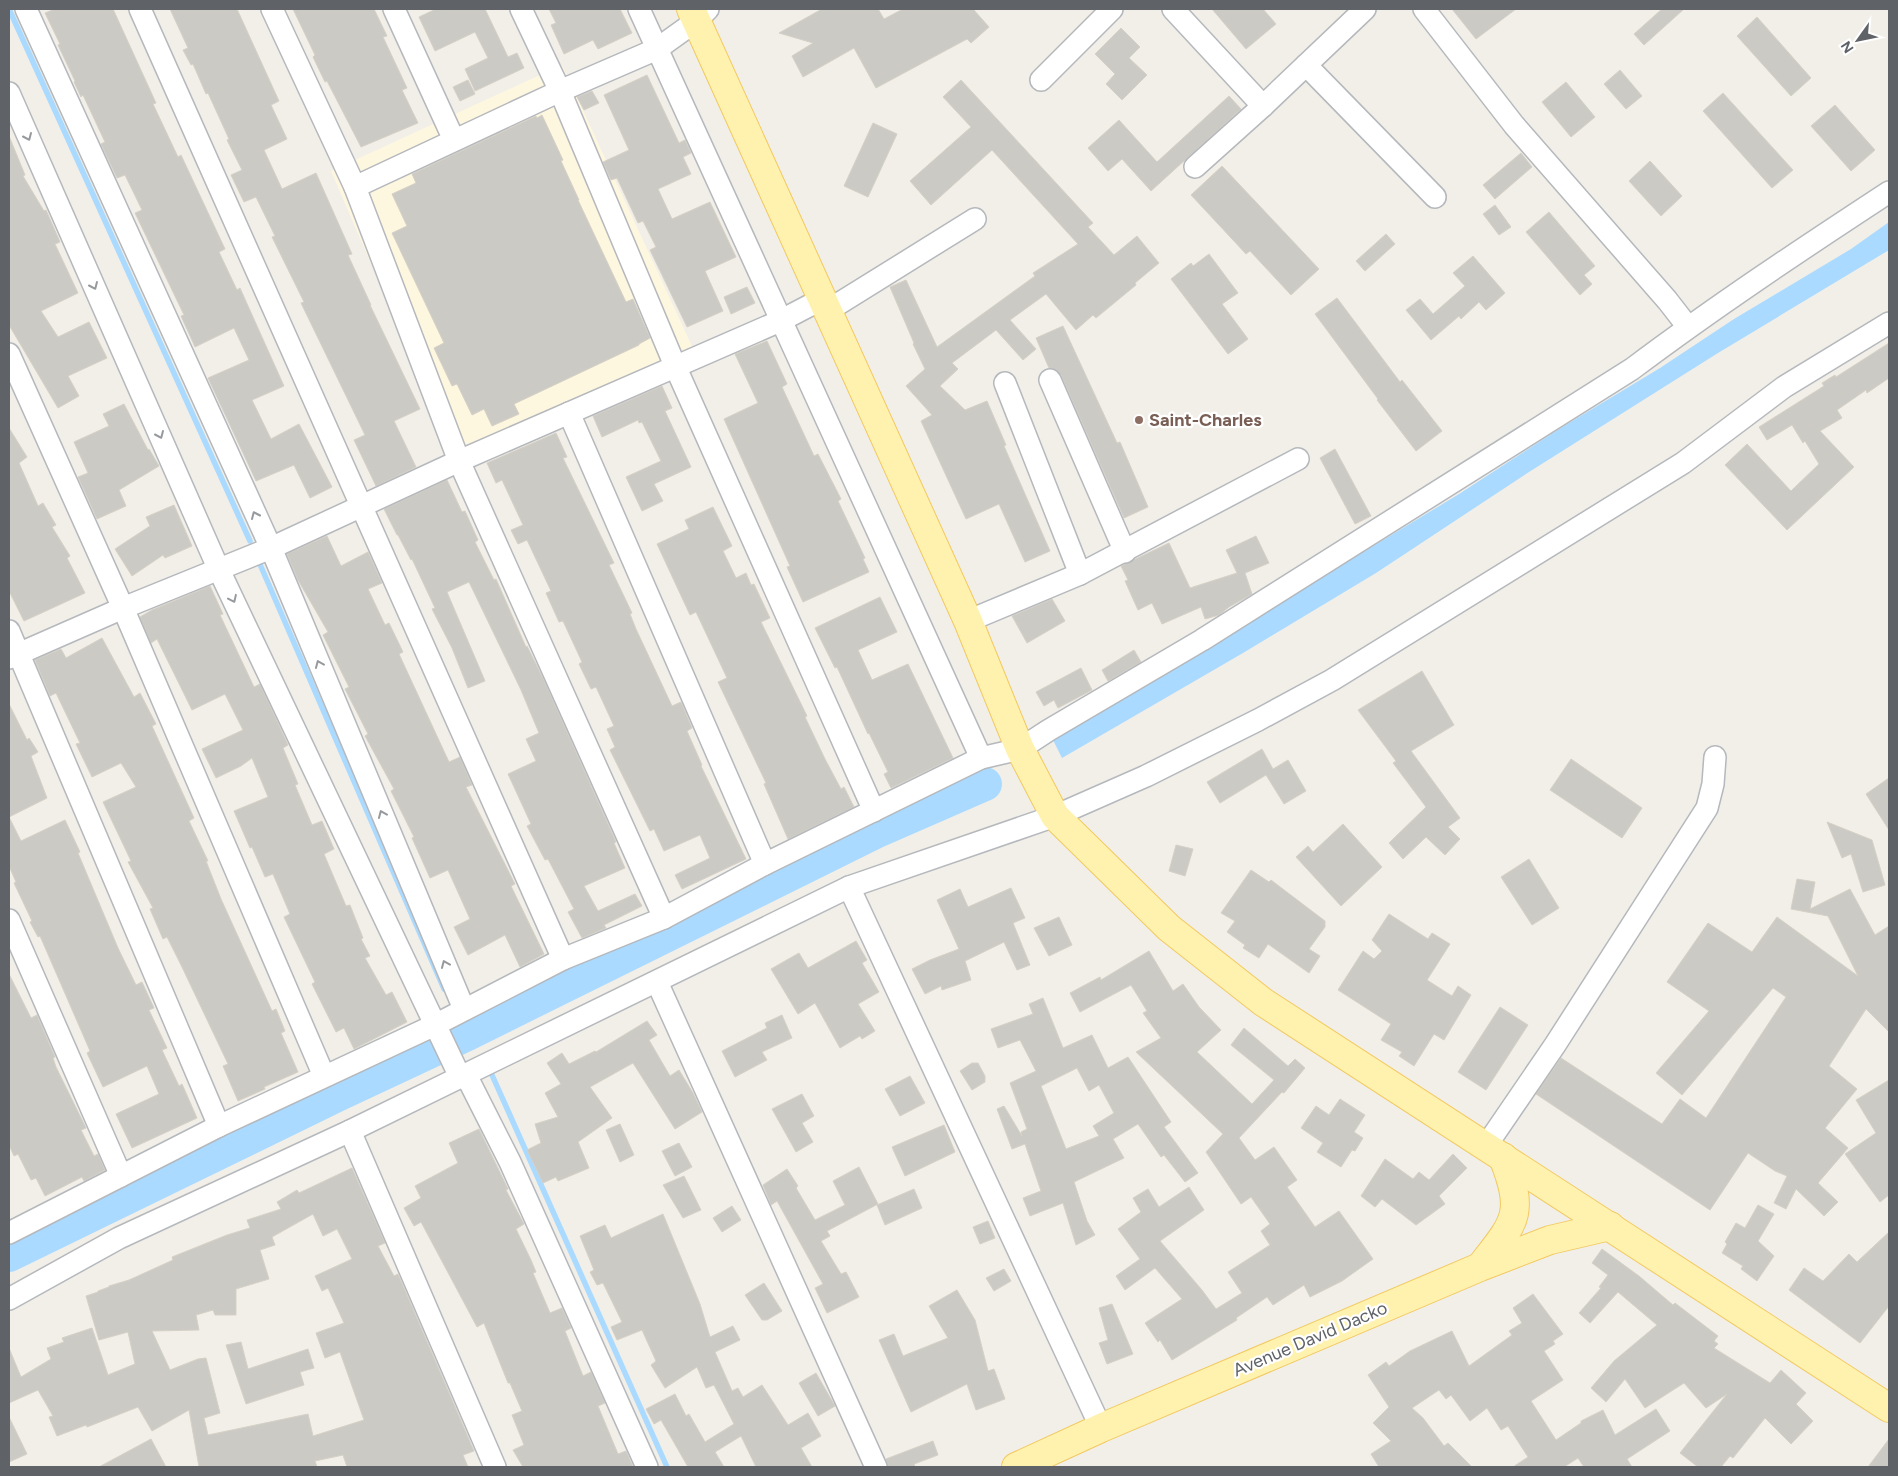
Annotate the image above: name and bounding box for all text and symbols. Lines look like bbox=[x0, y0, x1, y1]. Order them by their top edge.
north arrow bbox=[1833, 15, 1883, 65]
text: N bbox=[1837, 38, 1858, 56]
one-way arrow bbox=[22, 132, 33, 141]
one-way arrow bbox=[88, 281, 98, 290]
place label: Saint-Charles bbox=[1149, 409, 1262, 431]
marker: Saint-Charles bbox=[1133, 414, 1145, 426]
one-way arrow bbox=[153, 430, 164, 439]
one-way arrow bbox=[252, 511, 262, 520]
one-way arrow bbox=[227, 594, 237, 603]
one-way arrow bbox=[315, 660, 325, 669]
one-way arrow bbox=[378, 810, 388, 819]
one-way arrow bbox=[440, 960, 451, 969]
street label: Avenue David Dacko bbox=[1230, 1297, 1390, 1381]

